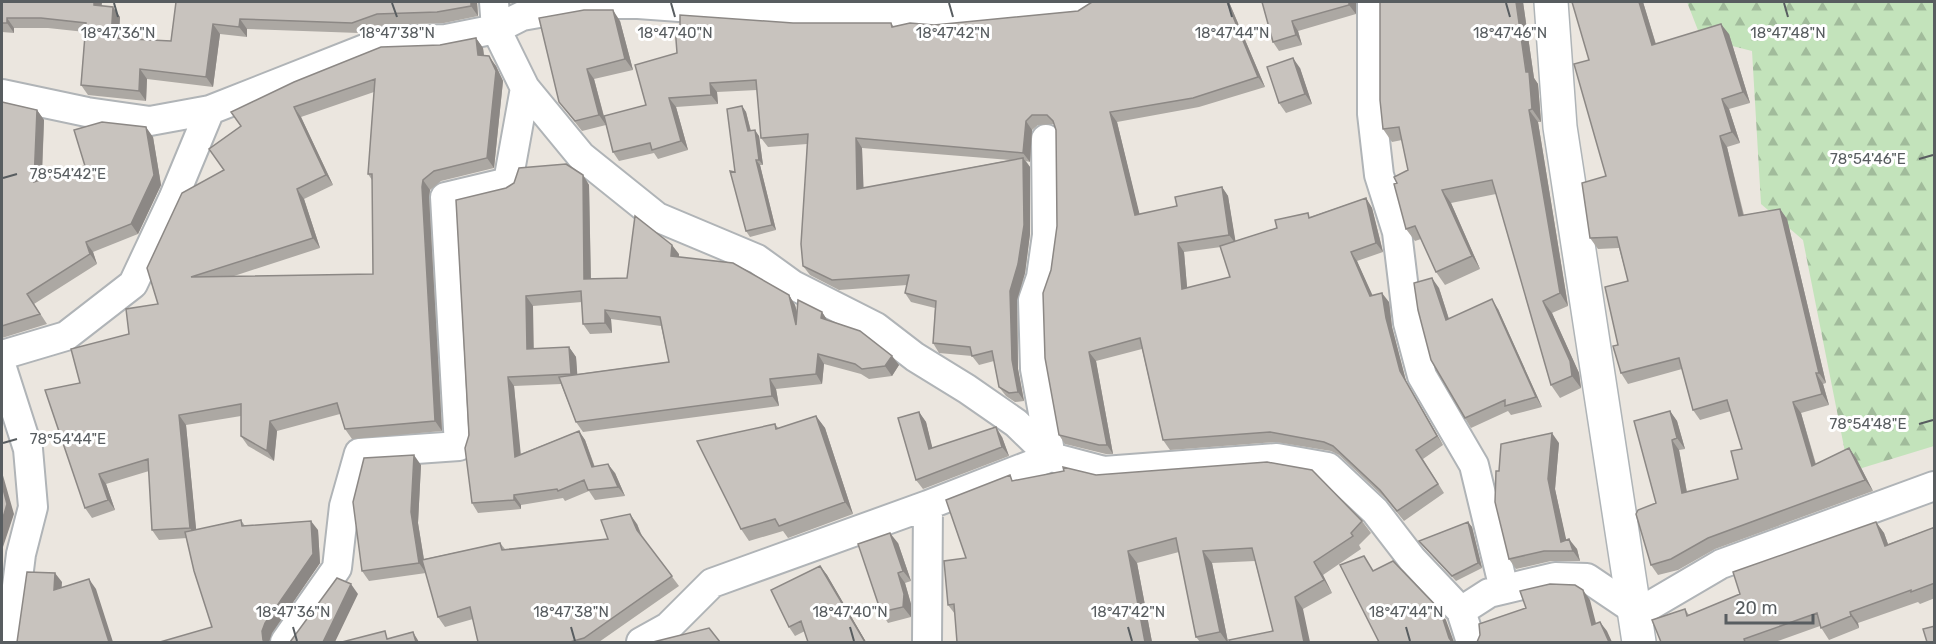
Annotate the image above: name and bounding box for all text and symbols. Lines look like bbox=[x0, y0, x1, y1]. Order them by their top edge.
text: 18°47'36"N bbox=[81, 24, 155, 42]
text: 18°47'38"N bbox=[359, 24, 435, 42]
text: 18°47'40"N bbox=[637, 24, 713, 42]
text: 18°47'42"N bbox=[916, 24, 990, 42]
text: 18°47'44"N bbox=[1195, 24, 1269, 42]
text: 18°47'46"N bbox=[1473, 24, 1547, 42]
text: 18°47'48"N bbox=[1750, 24, 1826, 42]
text: 78°54'46"E bbox=[1830, 150, 1906, 168]
text: 78°54'42"E bbox=[30, 165, 106, 183]
text: 78°54'48"E bbox=[1830, 415, 1907, 433]
text: 78°54'44"E bbox=[30, 430, 106, 448]
scale bar bbox=[1726, 587, 1813, 625]
text: 20 m bbox=[1735, 597, 1777, 619]
text: 18°47'36"N bbox=[256, 603, 330, 621]
text: 18°47'38"N bbox=[533, 603, 609, 621]
text: 18°47'40"N bbox=[812, 603, 888, 621]
text: 18°47'42"N bbox=[1091, 603, 1165, 621]
text: 18°47'44"N bbox=[1369, 603, 1443, 621]

